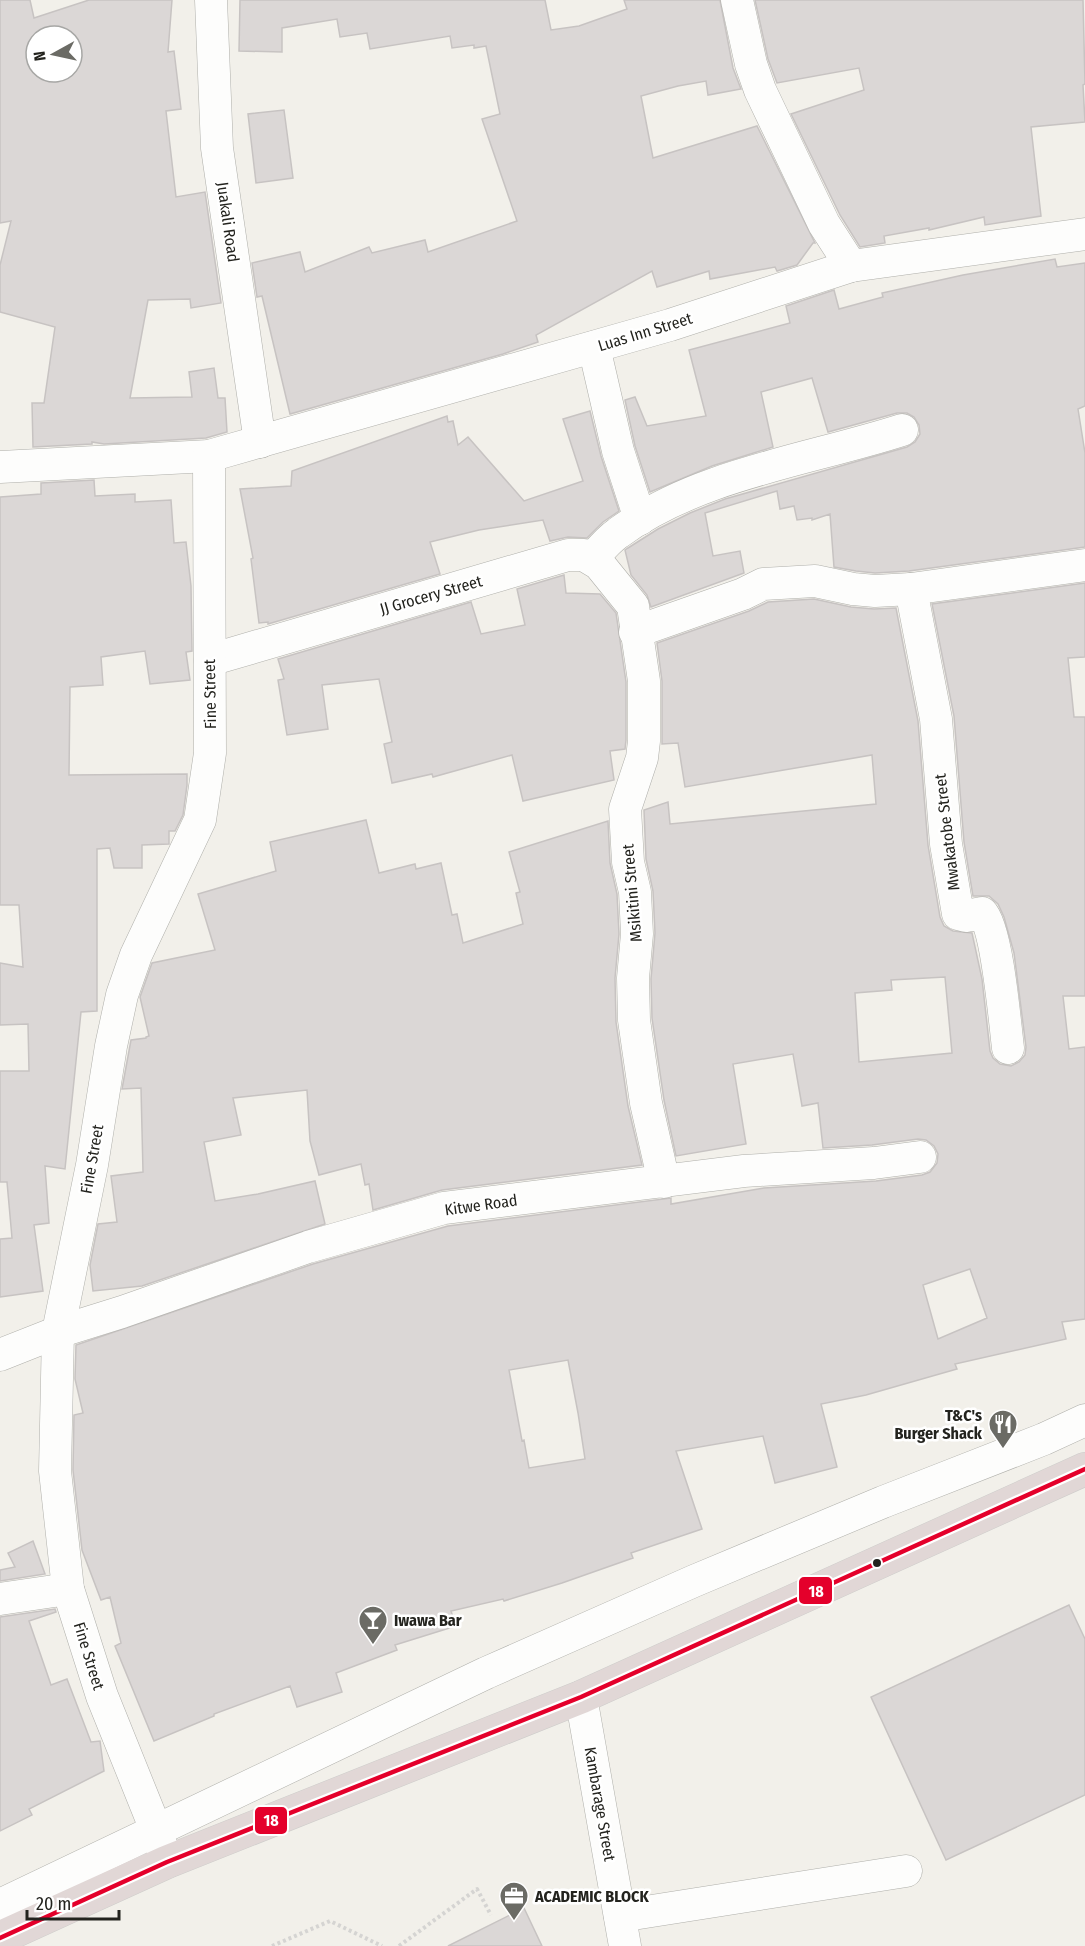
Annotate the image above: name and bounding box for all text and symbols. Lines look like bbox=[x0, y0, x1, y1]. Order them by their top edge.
north arrow bbox=[24, 24, 84, 84]
text: N bbox=[30, 50, 50, 62]
street label: Juakali Road bbox=[213, 181, 243, 263]
street label: Luas Inn Street bbox=[596, 308, 695, 355]
street label: JJ Grocery Street bbox=[378, 571, 485, 619]
street label: Fine Street bbox=[200, 658, 220, 729]
street label: Mwakatobe Street bbox=[930, 772, 964, 891]
street label: Msikitini Street bbox=[618, 842, 646, 943]
street label: Fine Street bbox=[77, 1122, 108, 1195]
street label: Kitwe Road bbox=[444, 1191, 518, 1219]
place label: T&C's Burger Shack bbox=[894, 1406, 983, 1443]
restaurant icon: T&C's Burger Shack bbox=[987, 1408, 1019, 1450]
unlabelled marker bbox=[871, 1557, 883, 1569]
line badge: 18 bbox=[798, 1576, 833, 1605]
text: 18 bbox=[808, 1582, 824, 1601]
bar icon: Iwawa Bar bbox=[357, 1604, 389, 1646]
place label: Iwawa Bar bbox=[394, 1611, 462, 1630]
street label: Fine Street bbox=[70, 1620, 109, 1693]
street label: Kambarage Street bbox=[581, 1745, 620, 1863]
line badge: 18 bbox=[254, 1806, 288, 1835]
text: 18 bbox=[263, 1811, 279, 1830]
office icon: ACADEMIC BLOCK bbox=[498, 1880, 530, 1922]
scale bar bbox=[27, 1883, 118, 1921]
place label: ACADEMIC BLOCK bbox=[534, 1887, 649, 1906]
text: 20 m bbox=[36, 1893, 71, 1915]

